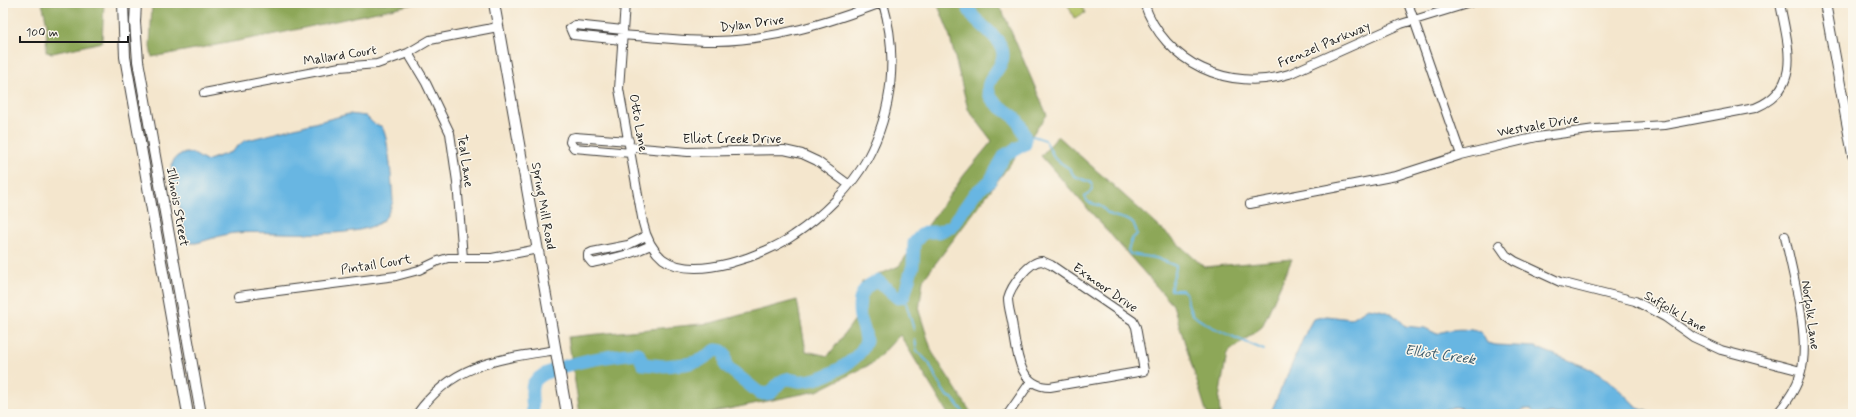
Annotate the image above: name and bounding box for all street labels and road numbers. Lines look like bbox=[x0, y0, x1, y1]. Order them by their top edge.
street label: Dylan Drive bbox=[719, 12, 785, 36]
street label: Frenzel Parkway bbox=[1275, 18, 1373, 72]
street label: Mallard Court bbox=[302, 42, 378, 70]
street label: Otto Lane bbox=[625, 93, 651, 153]
street label: Westvale Drive bbox=[1496, 110, 1580, 142]
street label: Elliot Creek Drive bbox=[683, 131, 781, 148]
street label: Teal Lane bbox=[453, 134, 477, 188]
street label: Spring Mill Road bbox=[525, 161, 559, 251]
street label: Illinois Street bbox=[162, 166, 192, 248]
street label: Pintail Court bbox=[340, 251, 413, 279]
street label: Exmoor Drive bbox=[1069, 259, 1141, 317]
street label: Norfolk Lane bbox=[1795, 279, 1823, 351]
street label: Suffolk Lane bbox=[1640, 287, 1709, 338]

